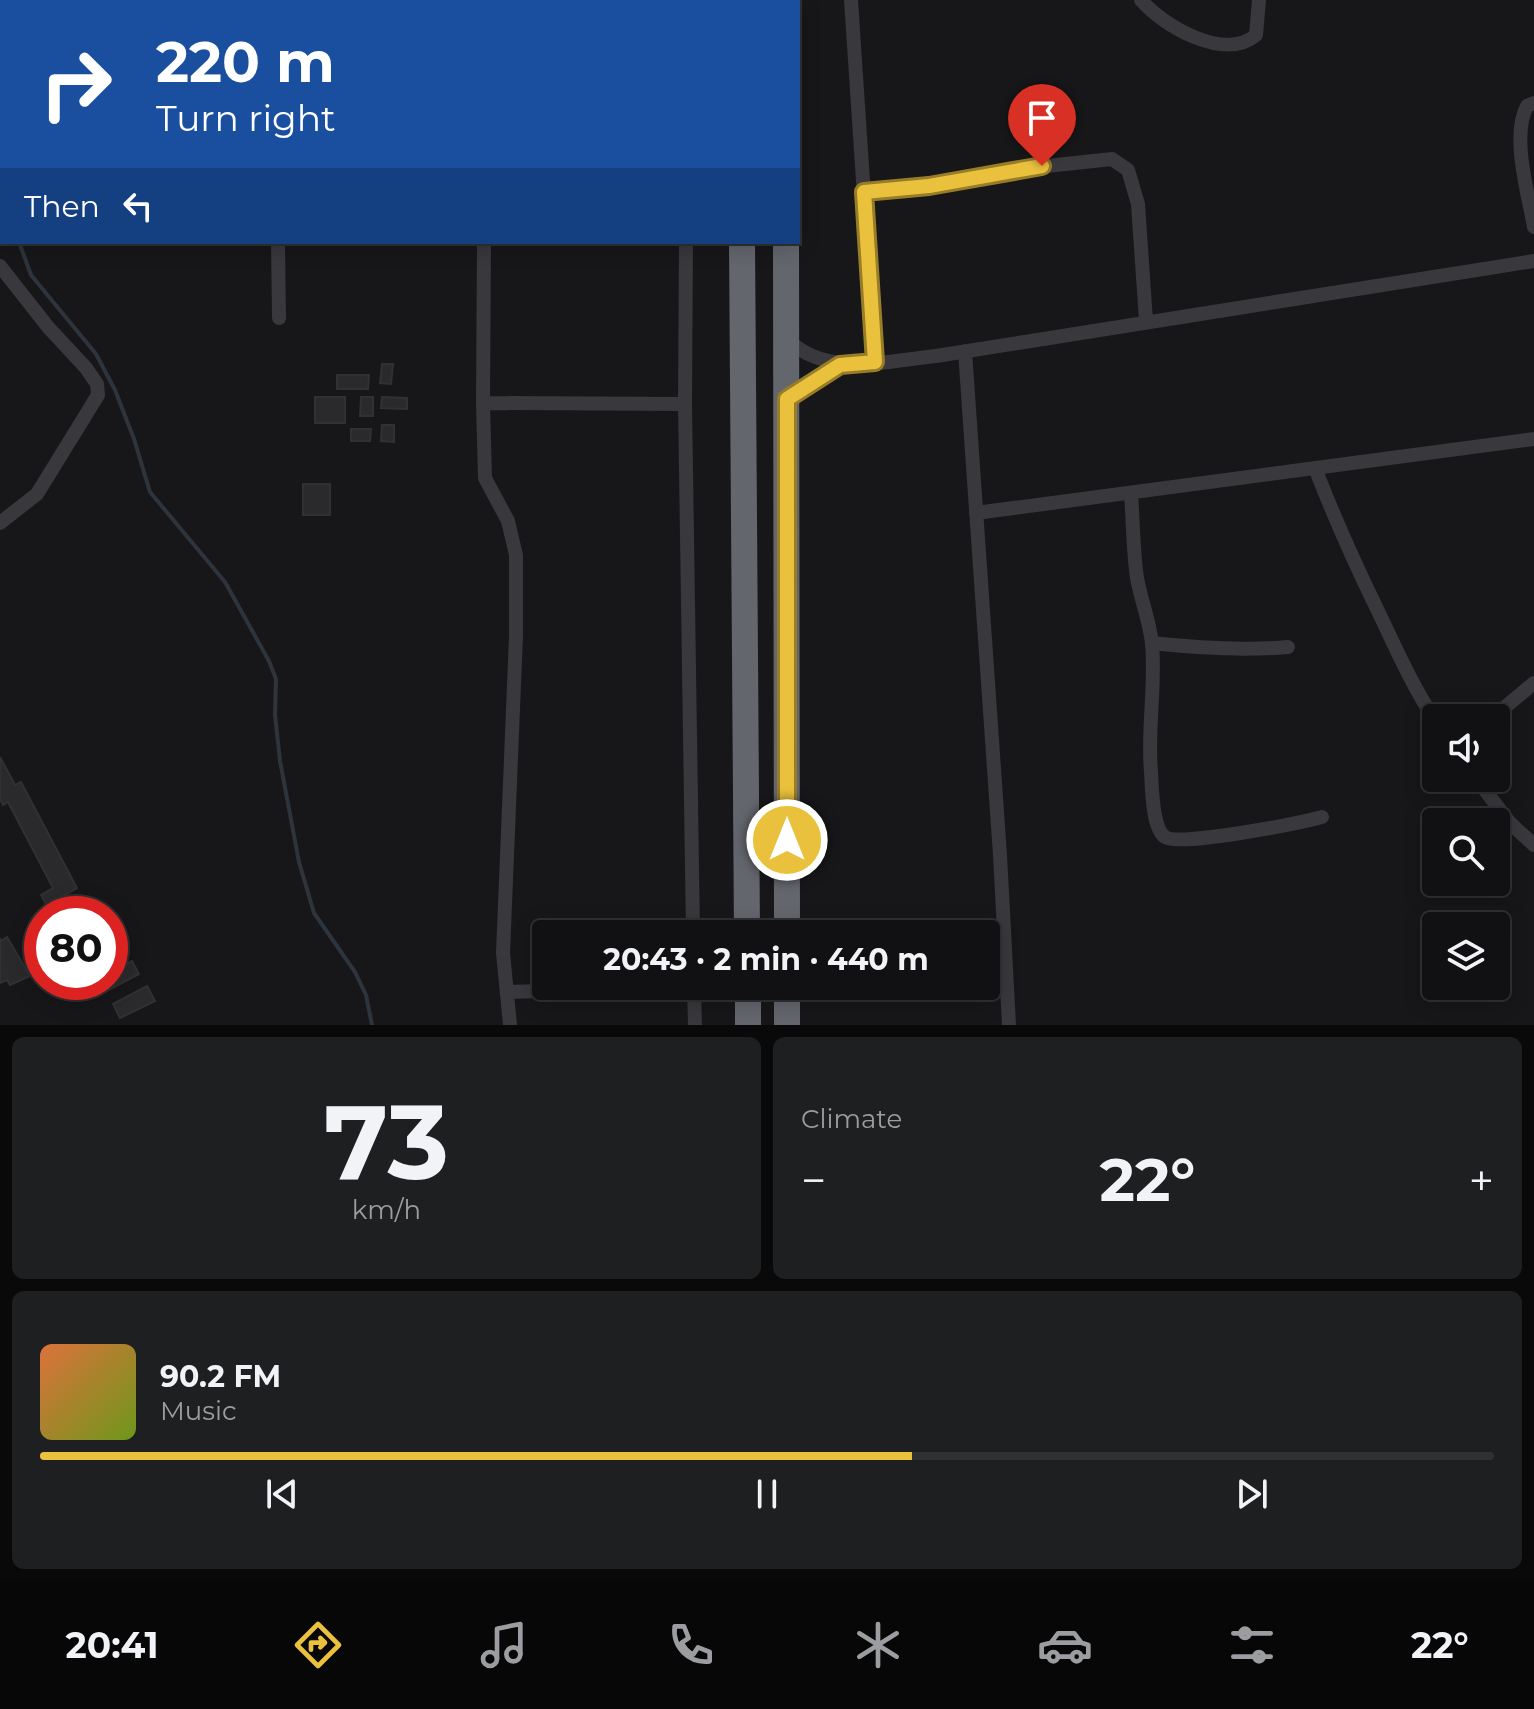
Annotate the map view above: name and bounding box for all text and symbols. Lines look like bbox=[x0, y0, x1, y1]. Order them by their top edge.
text: 220 m bbox=[156, 28, 335, 96]
icon: right bbox=[24, 32, 128, 136]
pin bbox=[1008, 84, 1076, 166]
text: Turn right bbox=[156, 96, 336, 140]
icon: arrive bbox=[1020, 96, 1064, 140]
icon: left bbox=[116, 184, 160, 228]
text: Then bbox=[24, 188, 100, 225]
map controls bbox=[1422, 704, 1510, 1000]
button: sound bbox=[1422, 704, 1510, 792]
position arrow bbox=[745, 798, 829, 882]
button: search bbox=[1422, 808, 1510, 896]
speed limit sign: 80 bbox=[24, 896, 128, 1000]
button: layers bbox=[1422, 912, 1510, 1000]
text: 20:43 · 2 min · 440 m bbox=[603, 941, 929, 978]
text: 73 bbox=[324, 1078, 449, 1205]
text: Climate bbox=[801, 1103, 902, 1135]
text: 22° bbox=[1100, 1143, 1195, 1216]
text: − bbox=[801, 1153, 826, 1207]
text: + bbox=[1469, 1153, 1494, 1207]
text: km/h bbox=[352, 1194, 421, 1226]
text: 90.2 FM bbox=[160, 1358, 281, 1395]
text: Music bbox=[160, 1395, 237, 1427]
icon: previous bbox=[260, 1472, 304, 1516]
icon: pause bbox=[745, 1472, 789, 1516]
icon: next bbox=[1230, 1472, 1274, 1516]
icon: directions bbox=[290, 1617, 346, 1673]
icon: music bbox=[476, 1617, 532, 1673]
icon: phone bbox=[663, 1617, 719, 1673]
icon: climate bbox=[850, 1617, 906, 1673]
icon: car bbox=[1037, 1617, 1093, 1673]
icon: filters bbox=[1224, 1617, 1280, 1673]
text: 20:41 bbox=[65, 1623, 159, 1667]
text: 22° bbox=[1411, 1623, 1468, 1667]

